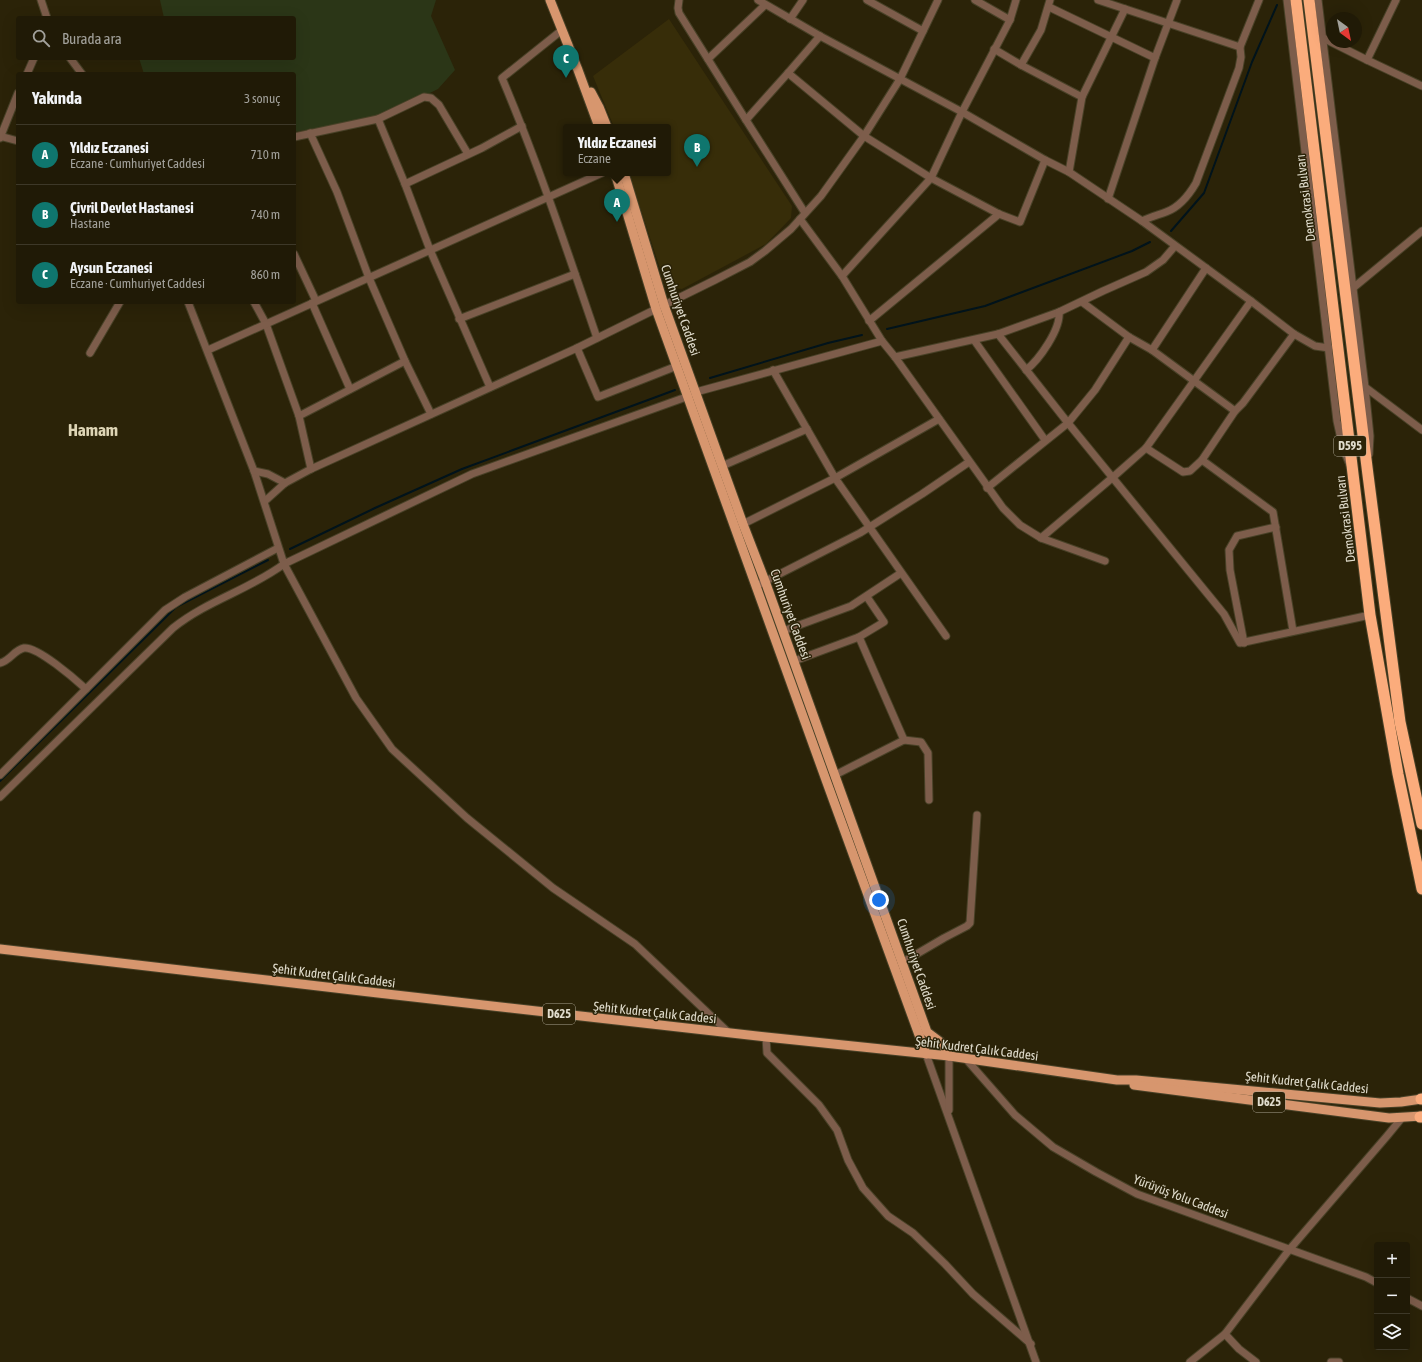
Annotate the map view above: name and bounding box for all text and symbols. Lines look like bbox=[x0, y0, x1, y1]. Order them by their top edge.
north arrow bbox=[1326, 12, 1362, 48]
search box bbox=[16, 16, 296, 60]
icon: search bbox=[30, 27, 52, 49]
text: Burada ara bbox=[62, 30, 122, 47]
pin: C bbox=[553, 45, 579, 78]
text: Yakında bbox=[32, 88, 82, 108]
text: 3 sonuç bbox=[244, 91, 280, 106]
popup bbox=[563, 124, 671, 176]
text: Yıldız Eczanesi bbox=[578, 134, 656, 151]
pin: B bbox=[684, 134, 710, 167]
text: Yıldız Eczanesi bbox=[70, 139, 149, 156]
text: A bbox=[42, 147, 48, 162]
text: 710 m bbox=[251, 147, 280, 162]
text: Eczane bbox=[578, 151, 611, 166]
street label: Demokrasi Bulvarı bbox=[1293, 154, 1318, 242]
text: Eczane · Cumhuriyet Caddesi bbox=[70, 156, 205, 171]
pin: A bbox=[604, 189, 630, 222]
text: Çivril Devlet Hastanesi bbox=[70, 199, 194, 216]
text: B bbox=[42, 207, 48, 222]
text: 740 m bbox=[251, 207, 280, 222]
text: Hastane bbox=[70, 216, 110, 231]
text: Aysun Eczanesi bbox=[70, 259, 153, 276]
street label: Cumhuriyet Caddesi bbox=[658, 263, 703, 358]
text: C bbox=[42, 267, 48, 282]
text: 860 m bbox=[251, 267, 280, 282]
text: Eczane · Cumhuriyet Caddesi bbox=[70, 276, 205, 291]
district label: Hamam bbox=[68, 420, 118, 440]
road number: D595 bbox=[1334, 436, 1366, 456]
street label: Demokrasi Bulvarı bbox=[1333, 475, 1358, 563]
street label: Cumhuriyet Caddesi bbox=[767, 567, 814, 661]
your location bbox=[869, 890, 889, 910]
street label: Cumhuriyet Caddesi bbox=[894, 917, 939, 1012]
street label: Şehit Kudret Çalık Caddesi bbox=[272, 961, 396, 990]
street label: Şehit Kudret Çalık Caddesi bbox=[593, 999, 717, 1026]
road number: D625 bbox=[543, 1004, 575, 1024]
street label: Şehit Kudret Çalık Caddesi bbox=[915, 1034, 1039, 1063]
street label: Şehit Kudret Çalık Caddesi bbox=[1245, 1069, 1369, 1096]
road number: D625 bbox=[1253, 1092, 1285, 1112]
street label: Yürüyüş Yolu Caddesi bbox=[1131, 1171, 1230, 1221]
map controls bbox=[1374, 1242, 1410, 1350]
button: + bbox=[1374, 1242, 1410, 1278]
button: − bbox=[1374, 1278, 1410, 1314]
button: layers bbox=[1374, 1314, 1410, 1350]

